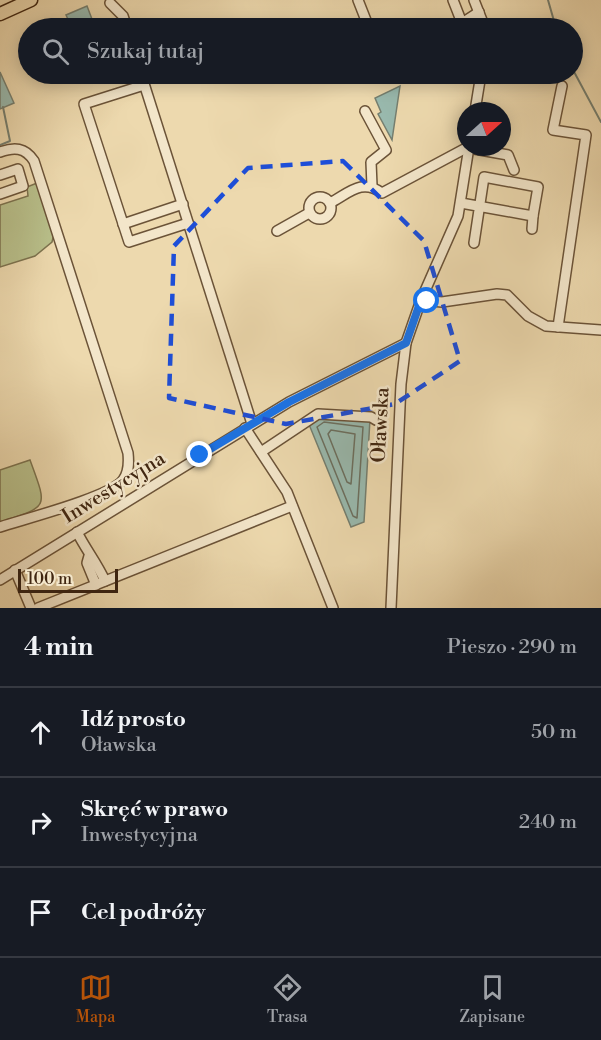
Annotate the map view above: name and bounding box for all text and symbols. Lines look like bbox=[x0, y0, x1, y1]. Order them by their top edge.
search box bbox=[18, 18, 583, 84]
icon: search bbox=[39, 35, 72, 68]
text: Szukaj tutaj bbox=[87, 38, 204, 65]
north arrow bbox=[457, 102, 511, 156]
route start bbox=[413, 287, 439, 313]
street label: Oławska bbox=[367, 386, 396, 463]
route end bbox=[186, 441, 212, 467]
street label: Inwestycyjna bbox=[58, 446, 171, 530]
scale bar bbox=[18, 566, 118, 594]
text: 100 m bbox=[27, 569, 72, 589]
text: 4 min bbox=[24, 631, 94, 663]
text: Pieszo · 290 m bbox=[447, 635, 577, 660]
text: Idź prosto bbox=[81, 706, 186, 733]
icon: ahead bbox=[24, 716, 57, 749]
text: 50 m bbox=[531, 720, 577, 745]
text: Oławska bbox=[81, 733, 157, 758]
text: Skręć w prawo bbox=[81, 796, 228, 823]
icon: right bbox=[24, 806, 57, 839]
text: 240 m bbox=[519, 810, 577, 835]
text: Inwestycyjna bbox=[81, 823, 198, 848]
icon: arrive bbox=[24, 896, 57, 929]
text: Cel podróży bbox=[81, 899, 205, 926]
tab: Mapa bbox=[76, 971, 115, 1027]
tab: Trasa bbox=[267, 971, 308, 1027]
tab: Zapisane bbox=[459, 971, 525, 1027]

